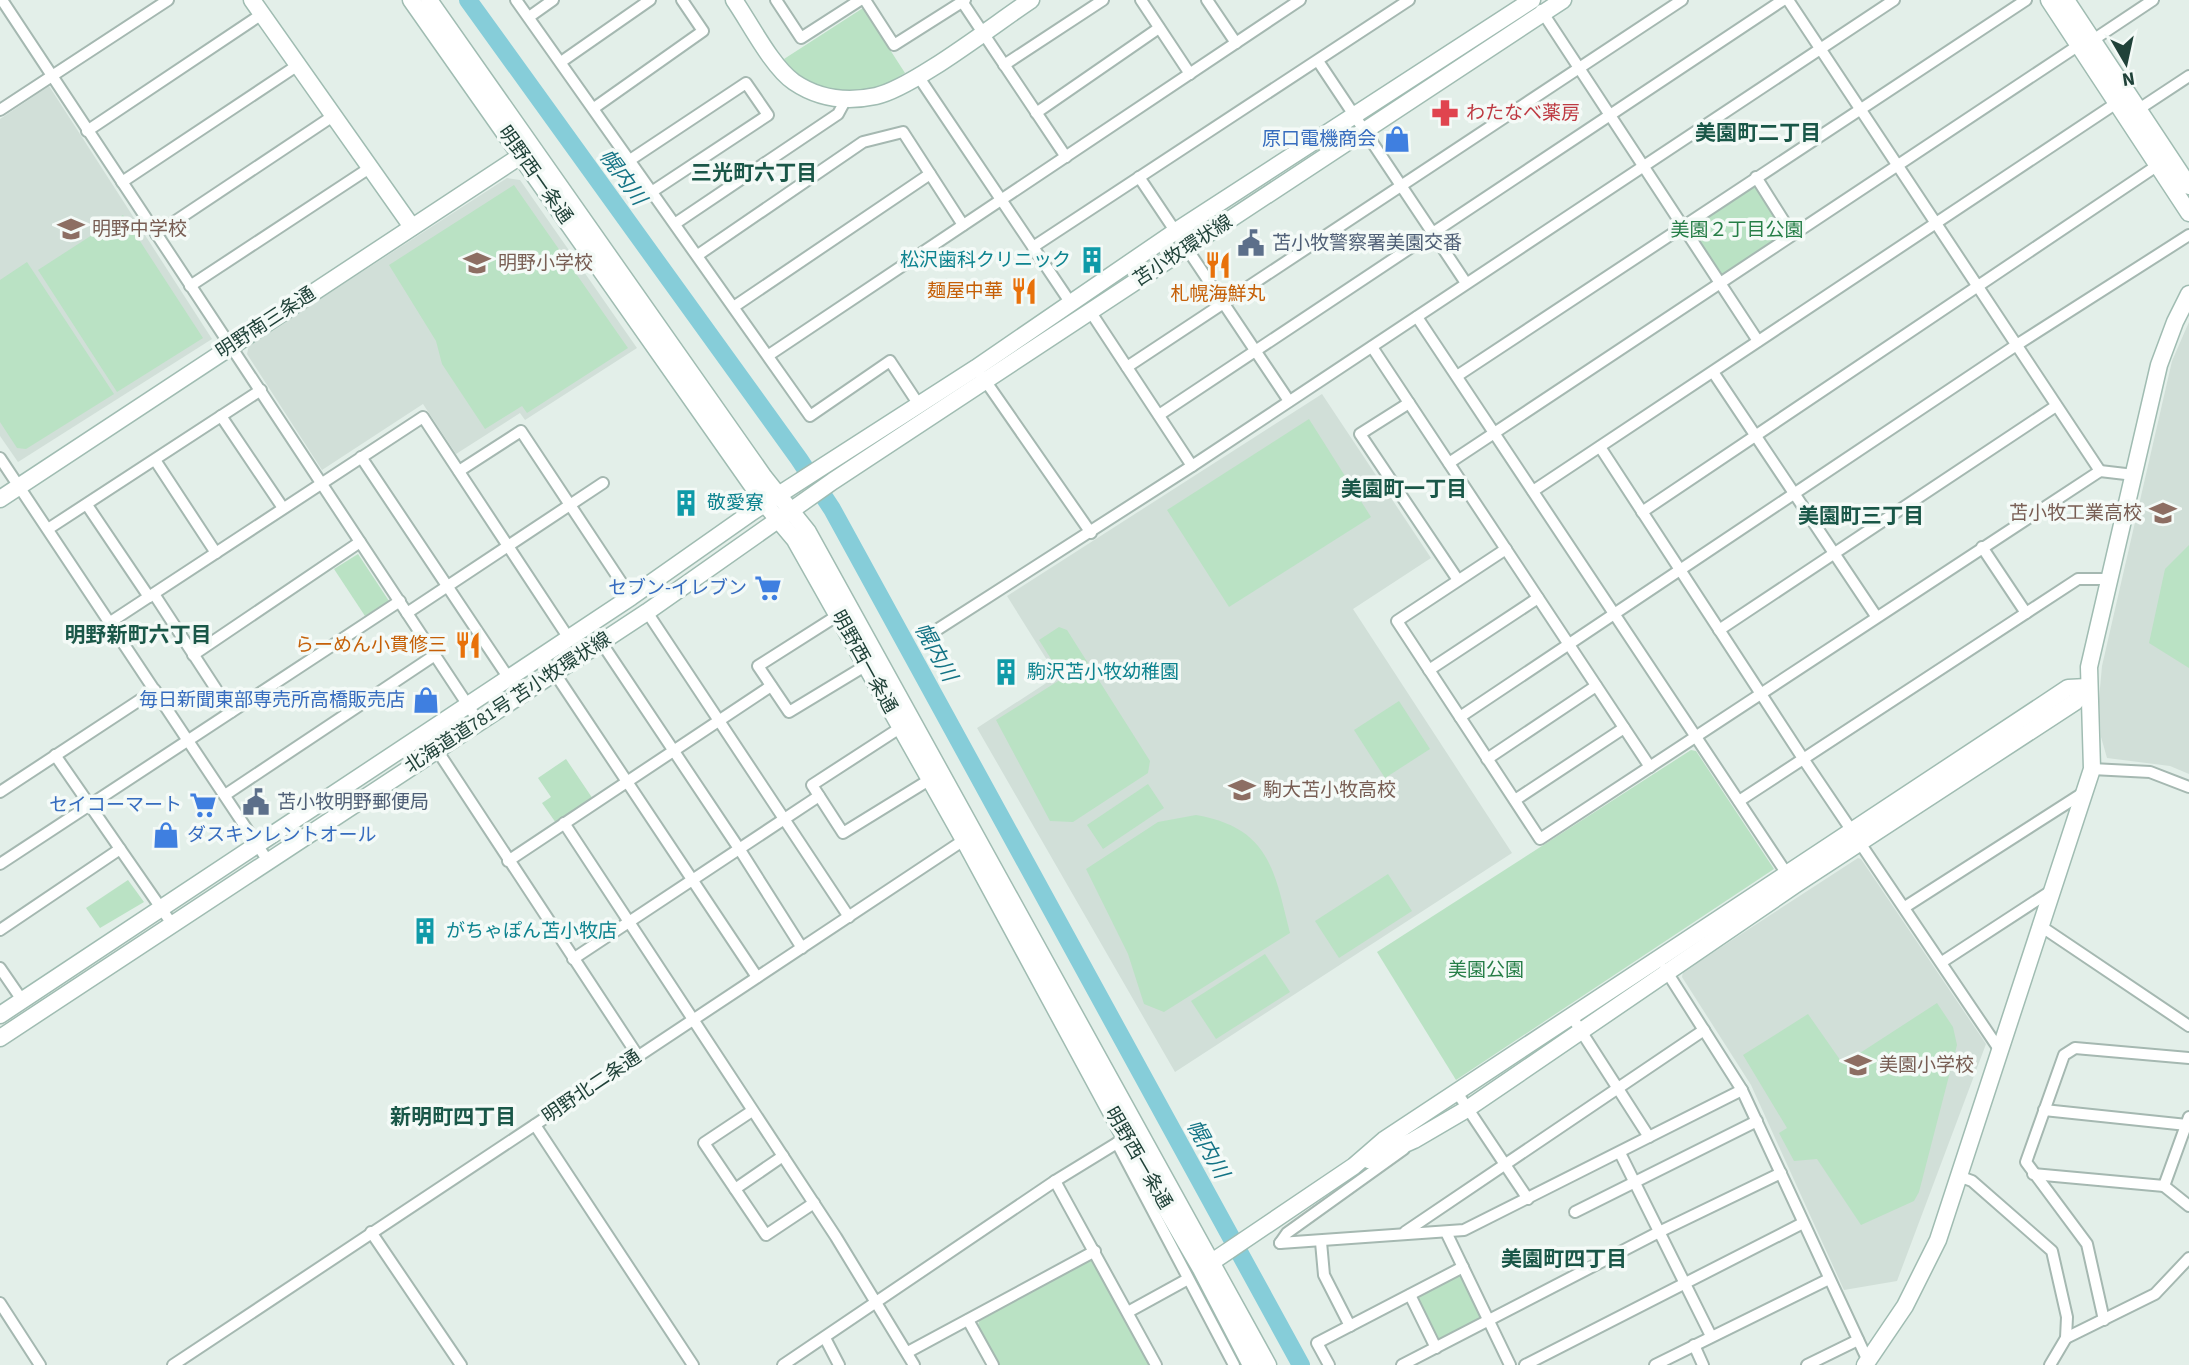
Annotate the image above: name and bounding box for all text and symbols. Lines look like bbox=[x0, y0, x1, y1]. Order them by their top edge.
north arrow bbox=[2091, 28, 2161, 98]
text: N bbox=[2120, 64, 2137, 93]
pharmacy icon: わたなべ薬房 bbox=[1430, 98, 1460, 128]
place label: わたなべ薬房 bbox=[1466, 100, 1580, 127]
district label: 美園町二丁目 bbox=[1695, 118, 1821, 148]
street label: 明野西一条通 bbox=[491, 121, 579, 229]
shop icon: 原口電機商会 bbox=[1382, 124, 1412, 154]
place label: 原口電機商会 bbox=[1262, 126, 1376, 153]
water label: 幌内川 bbox=[592, 143, 655, 213]
district label: 三光町六丁目 bbox=[691, 158, 817, 188]
street label: 苫小牧環状線 bbox=[1128, 209, 1238, 293]
school or university icon: 明野中学校 bbox=[56, 214, 86, 244]
place label: 明野中学校 bbox=[92, 216, 187, 243]
park label: 美園２丁目公園 bbox=[1670, 217, 1804, 244]
public building icon: 苫小牧警察署美園交番 bbox=[1236, 228, 1266, 258]
place label: 苫小牧警察署美園交番 bbox=[1272, 230, 1462, 257]
building icon: 松沢歯科クリニック bbox=[1077, 245, 1107, 275]
place label: 松沢歯科クリニック bbox=[900, 247, 1071, 274]
school or university icon: 明野小学校 bbox=[462, 248, 492, 278]
place label: 明野小学校 bbox=[498, 250, 593, 277]
restaurant icon: 札幌海鮮丸 bbox=[1203, 250, 1233, 280]
restaurant icon: 麺屋中華 bbox=[1009, 276, 1039, 306]
place label: 麺屋中華 bbox=[927, 278, 1003, 305]
street label: 明野南三条通 bbox=[211, 281, 321, 365]
place label: 札幌海鮮丸 bbox=[1170, 281, 1266, 308]
district label: 美園町一丁目 bbox=[1341, 474, 1467, 504]
building icon: 敬愛寮 bbox=[671, 488, 701, 518]
place label: 敬愛寮 bbox=[707, 490, 764, 517]
school or university icon: 苫小牧工業高校 bbox=[2148, 498, 2178, 528]
place label: 苫小牧工業高校 bbox=[2009, 500, 2142, 527]
district label: 美園町三丁目 bbox=[1798, 501, 1924, 531]
supermarket icon: セブン-イレブン bbox=[753, 573, 783, 603]
place label: セブン-イレブン bbox=[608, 575, 747, 602]
street label: 明野西一条通 bbox=[825, 606, 903, 718]
water label: 幌内川 bbox=[908, 617, 965, 689]
district label: 明野新町六丁目 bbox=[65, 620, 212, 650]
street label: 北海道道781号 苫小牧環状線 bbox=[400, 626, 616, 780]
restaurant icon: らーめん小貫修三 bbox=[453, 630, 483, 660]
place label: らーめん小貫修三 bbox=[295, 632, 447, 659]
building icon: 駒沢苫小牧幼稚園 bbox=[991, 657, 1021, 687]
place label: 駒沢苫小牧幼稚園 bbox=[1027, 659, 1179, 686]
shop icon: 毎日新聞東部専売所高橋販売店 bbox=[411, 685, 441, 715]
place label: 毎日新聞東部専売所高橋販売店 bbox=[139, 687, 405, 714]
school or university icon: 駒大苫小牧高校 bbox=[1227, 775, 1257, 805]
place label: 駒大苫小牧高校 bbox=[1263, 777, 1396, 804]
public building icon: 苫小牧明野郵便局 bbox=[241, 787, 271, 817]
place label: 苫小牧明野郵便局 bbox=[277, 789, 429, 816]
supermarket icon: セイコーマート bbox=[188, 790, 218, 820]
place label: セイコーマート bbox=[49, 792, 182, 819]
shop icon: ダスキンレントオール bbox=[151, 820, 181, 850]
place label: ダスキンレントオール bbox=[187, 822, 376, 849]
building icon: がちゃぽん苫小牧店 bbox=[410, 916, 440, 946]
place label: がちゃぽん苫小牧店 bbox=[446, 918, 617, 945]
park label: 美園公園 bbox=[1448, 957, 1524, 984]
street label: 明野北二条通 bbox=[537, 1044, 647, 1130]
school or university icon: 美園小学校 bbox=[1843, 1050, 1873, 1080]
place label: 美園小学校 bbox=[1879, 1052, 1974, 1079]
district label: 新明町四丁目 bbox=[390, 1102, 516, 1132]
street label: 明野西一条通 bbox=[1098, 1102, 1178, 1214]
water label: 幌内川 bbox=[1180, 1114, 1237, 1186]
district label: 美園町四丁目 bbox=[1501, 1244, 1627, 1274]

